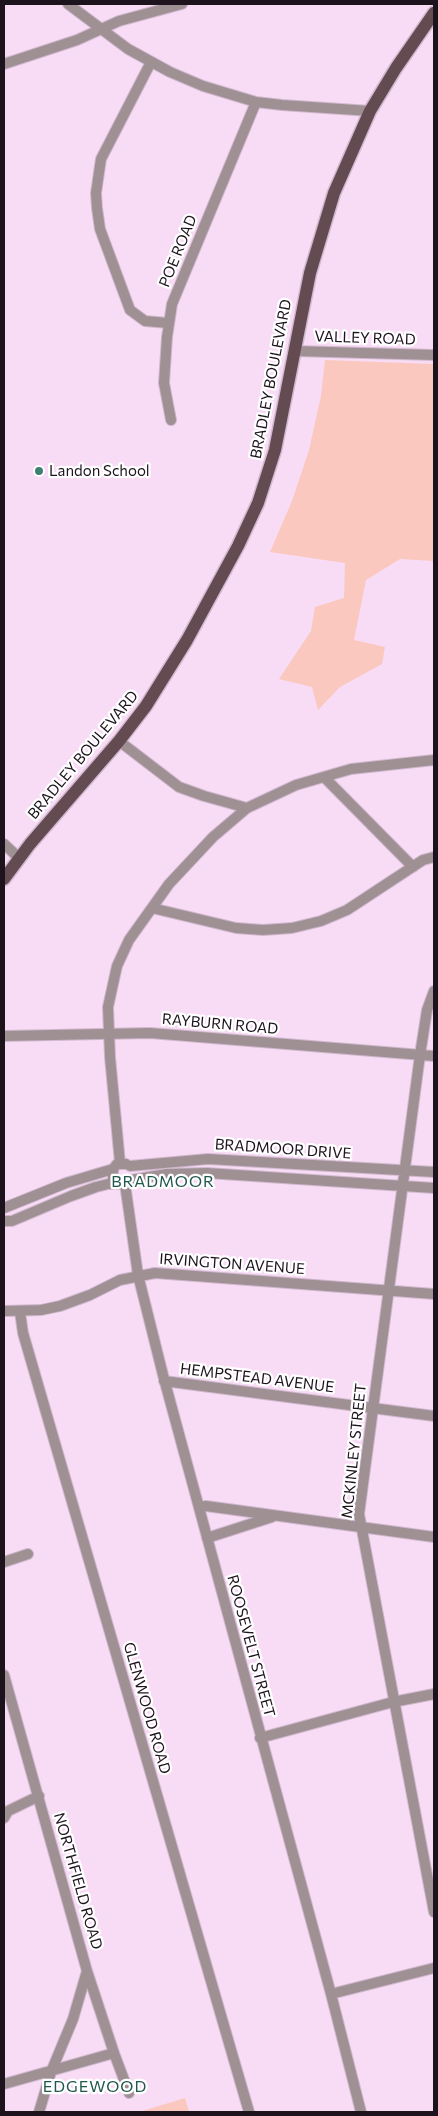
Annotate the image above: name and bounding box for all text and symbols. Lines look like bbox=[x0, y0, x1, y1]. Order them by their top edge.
street label: POE ROAD bbox=[155, 212, 201, 290]
street label: BRADLEY BOULEVARD bbox=[247, 298, 295, 460]
street label: VALLEY ROAD bbox=[314, 327, 416, 349]
place label: Landon School bbox=[49, 462, 150, 480]
marker: Landon School bbox=[33, 465, 45, 477]
street label: BRADLEY BOULEVARD bbox=[24, 687, 142, 823]
street label: RAYBURN ROAD bbox=[161, 1010, 279, 1038]
street label: BRADMOOR DRIVE bbox=[214, 1135, 352, 1163]
district label: BRADMOOR bbox=[110, 1172, 216, 1192]
street label: IRVINGTON AVENUE bbox=[159, 1250, 305, 1278]
street label: HEMPSTEAD AVENUE bbox=[179, 1360, 335, 1396]
street label: MCKINLEY STREET bbox=[338, 1383, 370, 1519]
street label: ROOSEVELT STREET bbox=[223, 1573, 279, 1719]
street label: GLENWOOD ROAD bbox=[120, 1640, 174, 1776]
street label: NORTHFIELD ROAD bbox=[50, 1811, 106, 1951]
district label: EDGEWOOD bbox=[42, 2077, 148, 2097]

